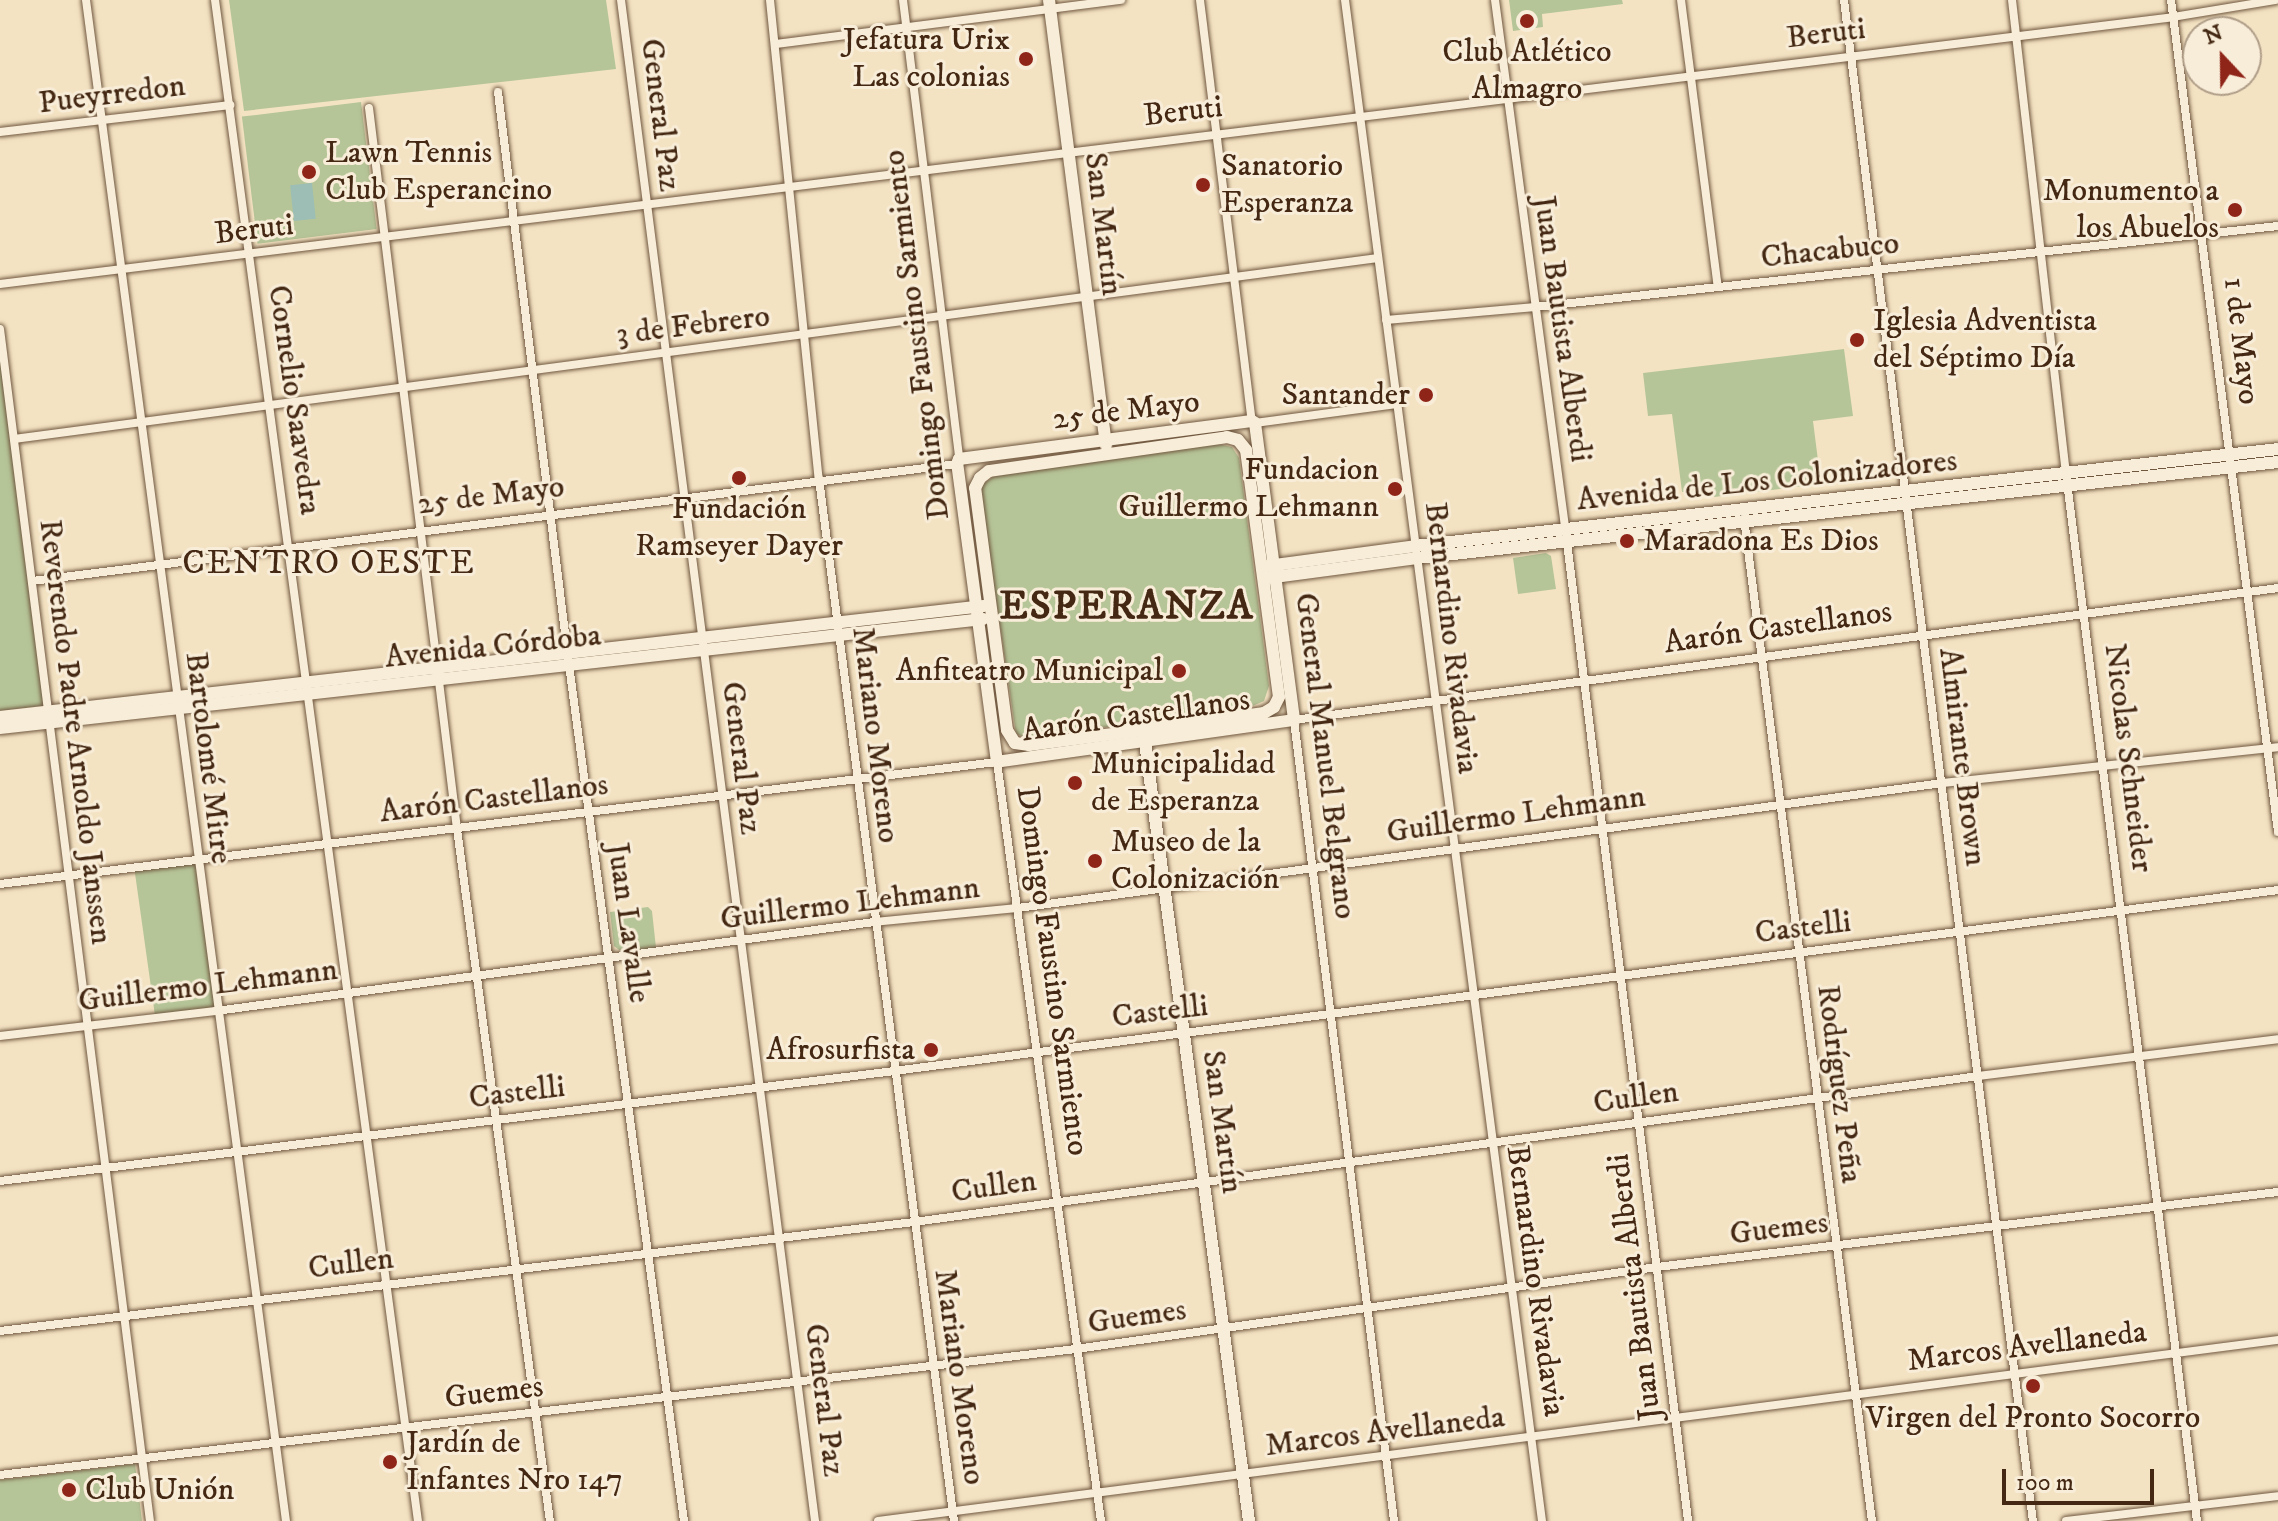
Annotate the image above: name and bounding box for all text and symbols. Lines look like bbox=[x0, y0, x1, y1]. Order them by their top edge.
street label: Beruti bbox=[1784, 10, 1868, 58]
marker: Club Atlético Almagro bbox=[1518, 12, 1536, 30]
north arrow bbox=[2182, 16, 2262, 96]
text: N bbox=[2200, 19, 2227, 51]
place label: Jefatura Urix Las colonias bbox=[843, 22, 1010, 97]
place label: Club Atlético Almagro bbox=[1442, 34, 1612, 109]
street label: General Paz bbox=[632, 36, 688, 194]
marker: Jefatura Urix Las colonias bbox=[1017, 50, 1035, 68]
street label: Pueyrredon bbox=[36, 67, 188, 123]
street label: Beruti bbox=[1141, 88, 1225, 136]
place label: Lawn Tennis Club Esperancino bbox=[325, 135, 552, 210]
street label: Domingo Faustino Sarmiento bbox=[875, 148, 959, 522]
place label: Sanatorio Esperanza bbox=[1221, 148, 1353, 223]
street label: San Martín bbox=[1075, 150, 1131, 298]
marker: Lawn Tennis Club Esperancino bbox=[300, 163, 318, 181]
place label: Monumento a los Abuelos bbox=[2043, 173, 2219, 248]
marker: Sanatorio Esperanza bbox=[1192, 174, 1214, 196]
street label: Juan Bautista Alberdi bbox=[1524, 194, 1600, 464]
marker: Monumento a los Abuelos bbox=[2226, 201, 2244, 219]
street label: Beruti bbox=[212, 206, 296, 254]
street label: Chacabuco bbox=[1759, 225, 1901, 277]
street label: 1 de Mayo bbox=[2214, 275, 2268, 407]
street label: Cornelio Saavedra bbox=[259, 283, 329, 517]
street label: 3 de Febrero bbox=[614, 298, 772, 354]
place label: Iglesia Adventista del Séptimo Día bbox=[1873, 303, 2097, 378]
marker: Iglesia Adventista del Séptimo Día bbox=[1848, 331, 1866, 349]
place label: Santander bbox=[1281, 376, 1410, 414]
street label: 25 de Mayo bbox=[1050, 383, 1202, 439]
marker: Santander bbox=[1417, 386, 1435, 404]
street label: Avenida de Los Colonizadores bbox=[1575, 442, 1959, 520]
place label: Fundacion Guillermo Lehmann bbox=[1118, 452, 1379, 527]
street label: 25 de Mayo bbox=[415, 468, 567, 524]
marker: Fundación Ramseyer Dayer bbox=[730, 469, 748, 487]
marker: Fundacion Guillermo Lehmann bbox=[1386, 480, 1404, 498]
place label: Fundación Ramseyer Dayer bbox=[635, 491, 843, 566]
street label: Bernardino Rivadavia bbox=[1415, 500, 1487, 776]
street label: Reverendo Padre Arnoldo Janssen bbox=[30, 517, 120, 947]
place label: Maradona Es Dios bbox=[1643, 522, 1879, 560]
marker: Maradona Es Dios bbox=[1618, 532, 1636, 550]
district label: CENTRO OESTE bbox=[182, 544, 476, 584]
district label: ESPERANZA bbox=[1000, 583, 1254, 631]
street label: General Manuel Belgrano bbox=[1286, 591, 1364, 921]
street label: Aarón Castellanos bbox=[1662, 593, 1894, 663]
street label: Avenida Córdoba bbox=[383, 617, 603, 677]
street label: Mariano Moreno bbox=[843, 625, 907, 845]
street label: Nicolas Schneider bbox=[2095, 641, 2161, 875]
street label: Almirante Brown bbox=[1930, 646, 1994, 868]
street label: Bartolomé Mitre bbox=[176, 650, 240, 866]
place label: Anfiteatro Municipal bbox=[896, 652, 1163, 690]
marker: Anfiteatro Municipal bbox=[1170, 662, 1188, 680]
street label: General Paz bbox=[713, 679, 769, 837]
street label: Aarón Castellanos bbox=[1020, 681, 1252, 751]
place label: Municipalidad de Esperanza bbox=[1091, 746, 1275, 821]
street label: Aarón Castellanos bbox=[378, 766, 610, 832]
marker: Municipalidad de Esperanza bbox=[1066, 774, 1084, 792]
street label: Guillermo Lehmann bbox=[1384, 778, 1648, 852]
street label: Domingo Faustino Sarmiento bbox=[1007, 784, 1097, 1158]
place label: Museo de la Colonización bbox=[1111, 824, 1280, 899]
street label: Juan Lavalle bbox=[598, 840, 658, 1006]
marker: Museo de la Colonización bbox=[1086, 852, 1104, 870]
street label: Guillermo Lehmann bbox=[718, 869, 982, 939]
street label: Castelli bbox=[1753, 903, 1853, 953]
street label: Guillermo Lehmann bbox=[76, 951, 340, 1021]
street label: Rodríguez Peña bbox=[1808, 983, 1870, 1185]
street label: Castelli bbox=[1110, 987, 1210, 1037]
place label: Afrosurfista bbox=[766, 1031, 915, 1069]
marker: Afrosurfista bbox=[922, 1041, 940, 1059]
street label: San Martín bbox=[1193, 1048, 1251, 1196]
street label: Castelli bbox=[467, 1068, 567, 1118]
street label: Cullen bbox=[1591, 1073, 1681, 1123]
street label: Bernardino Rivadavia bbox=[1497, 1143, 1573, 1419]
street label: Juan Bautista Alberdi bbox=[1600, 1152, 1670, 1422]
street label: Cullen bbox=[949, 1162, 1039, 1212]
street label: Guemes bbox=[1728, 1204, 1830, 1254]
street label: Cullen bbox=[306, 1240, 396, 1288]
street label: Mariano Moreno bbox=[925, 1267, 993, 1487]
street label: Guemes bbox=[1085, 1291, 1189, 1343]
street label: Marcos Avellaneda bbox=[1905, 1313, 2149, 1381]
street label: General Paz bbox=[796, 1321, 852, 1479]
street label: Guemes bbox=[443, 1368, 545, 1418]
marker: Virgen del Pronto Socorro bbox=[2024, 1377, 2042, 1395]
street label: Marcos Avellaneda bbox=[1263, 1398, 1507, 1466]
place label: Virgen del Pronto Socorro bbox=[1866, 1399, 2200, 1437]
place label: Jardín de Infantes Nro 147 bbox=[406, 1425, 623, 1500]
marker: Jardín de Infantes Nro 147 bbox=[381, 1453, 399, 1471]
scale bar bbox=[2006, 1453, 2158, 1503]
text: 100 m bbox=[2016, 1468, 2074, 1498]
place label: Club Unión bbox=[85, 1471, 234, 1509]
marker: Club Unión bbox=[60, 1481, 78, 1499]

